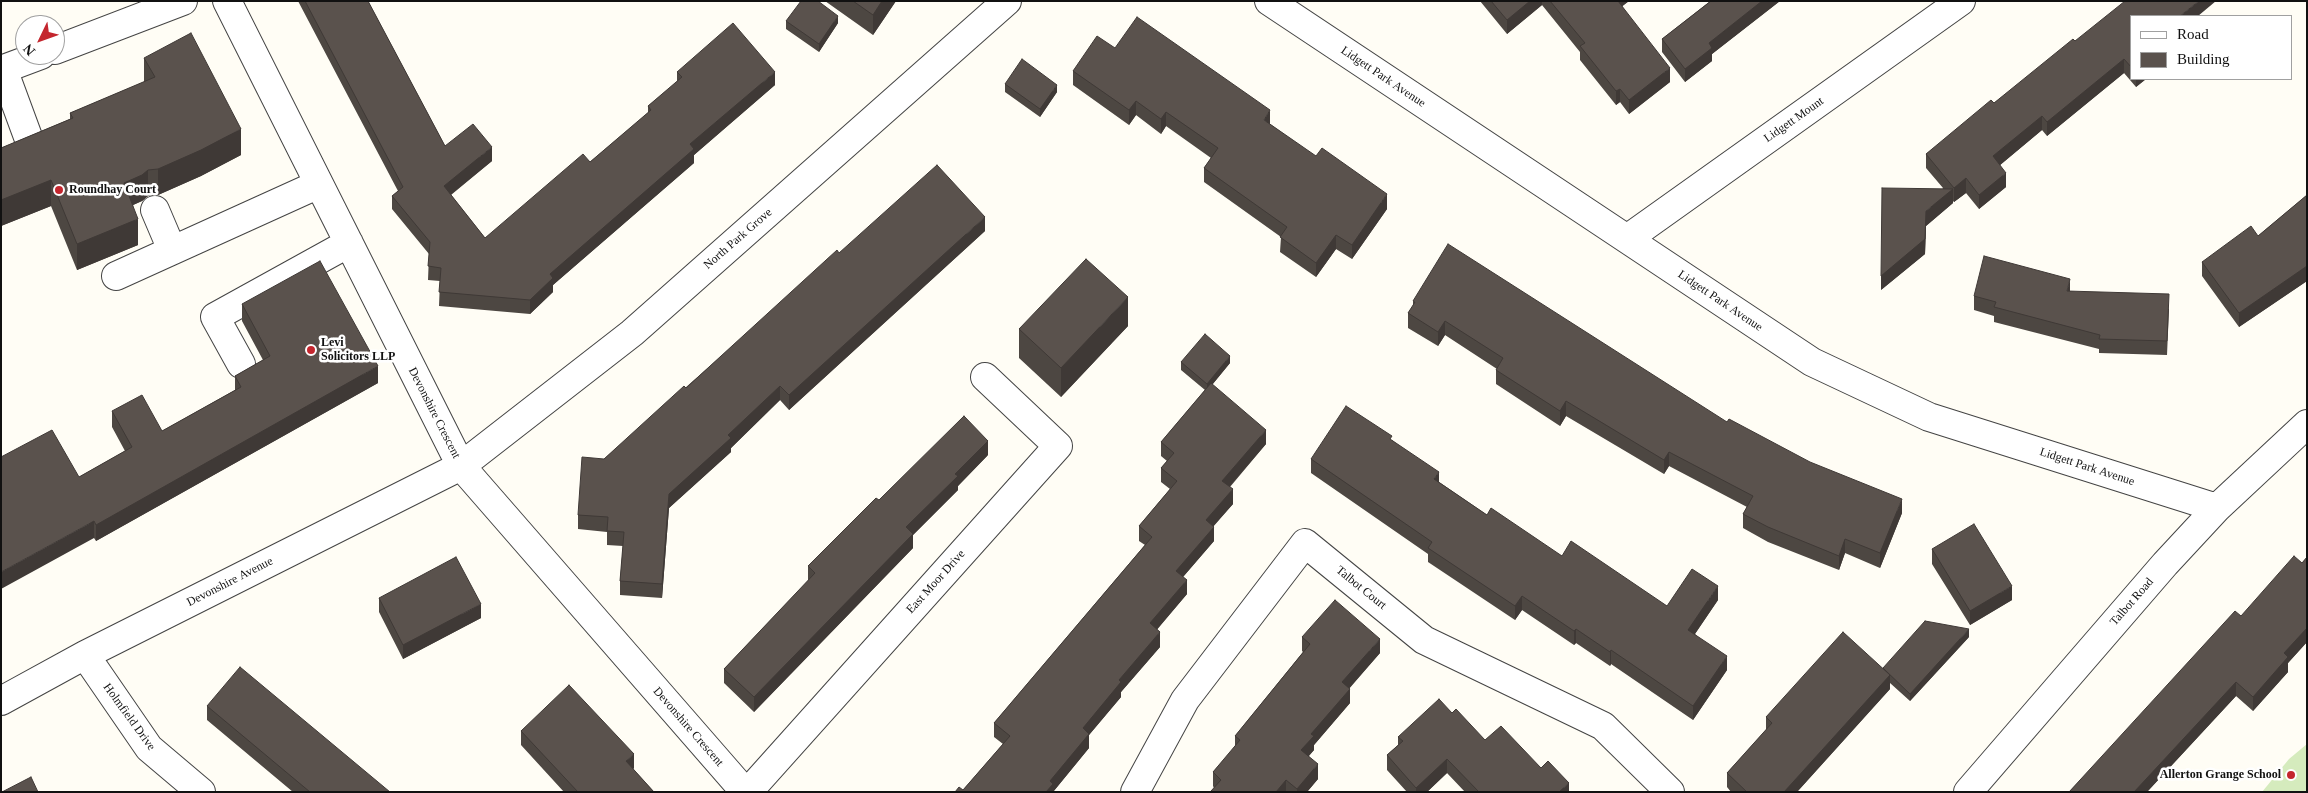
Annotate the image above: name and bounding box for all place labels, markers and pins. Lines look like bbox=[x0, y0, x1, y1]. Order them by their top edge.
place label: Roundhay Court bbox=[69, 183, 156, 197]
marker: Roundhay Court bbox=[53, 184, 65, 196]
place label: Levi Solicitors LLP bbox=[321, 336, 395, 364]
marker: Levi Solicitors LLP bbox=[305, 344, 317, 356]
place label: Allerton Grange School bbox=[2160, 768, 2281, 782]
marker: Allerton Grange School bbox=[2285, 769, 2297, 781]

